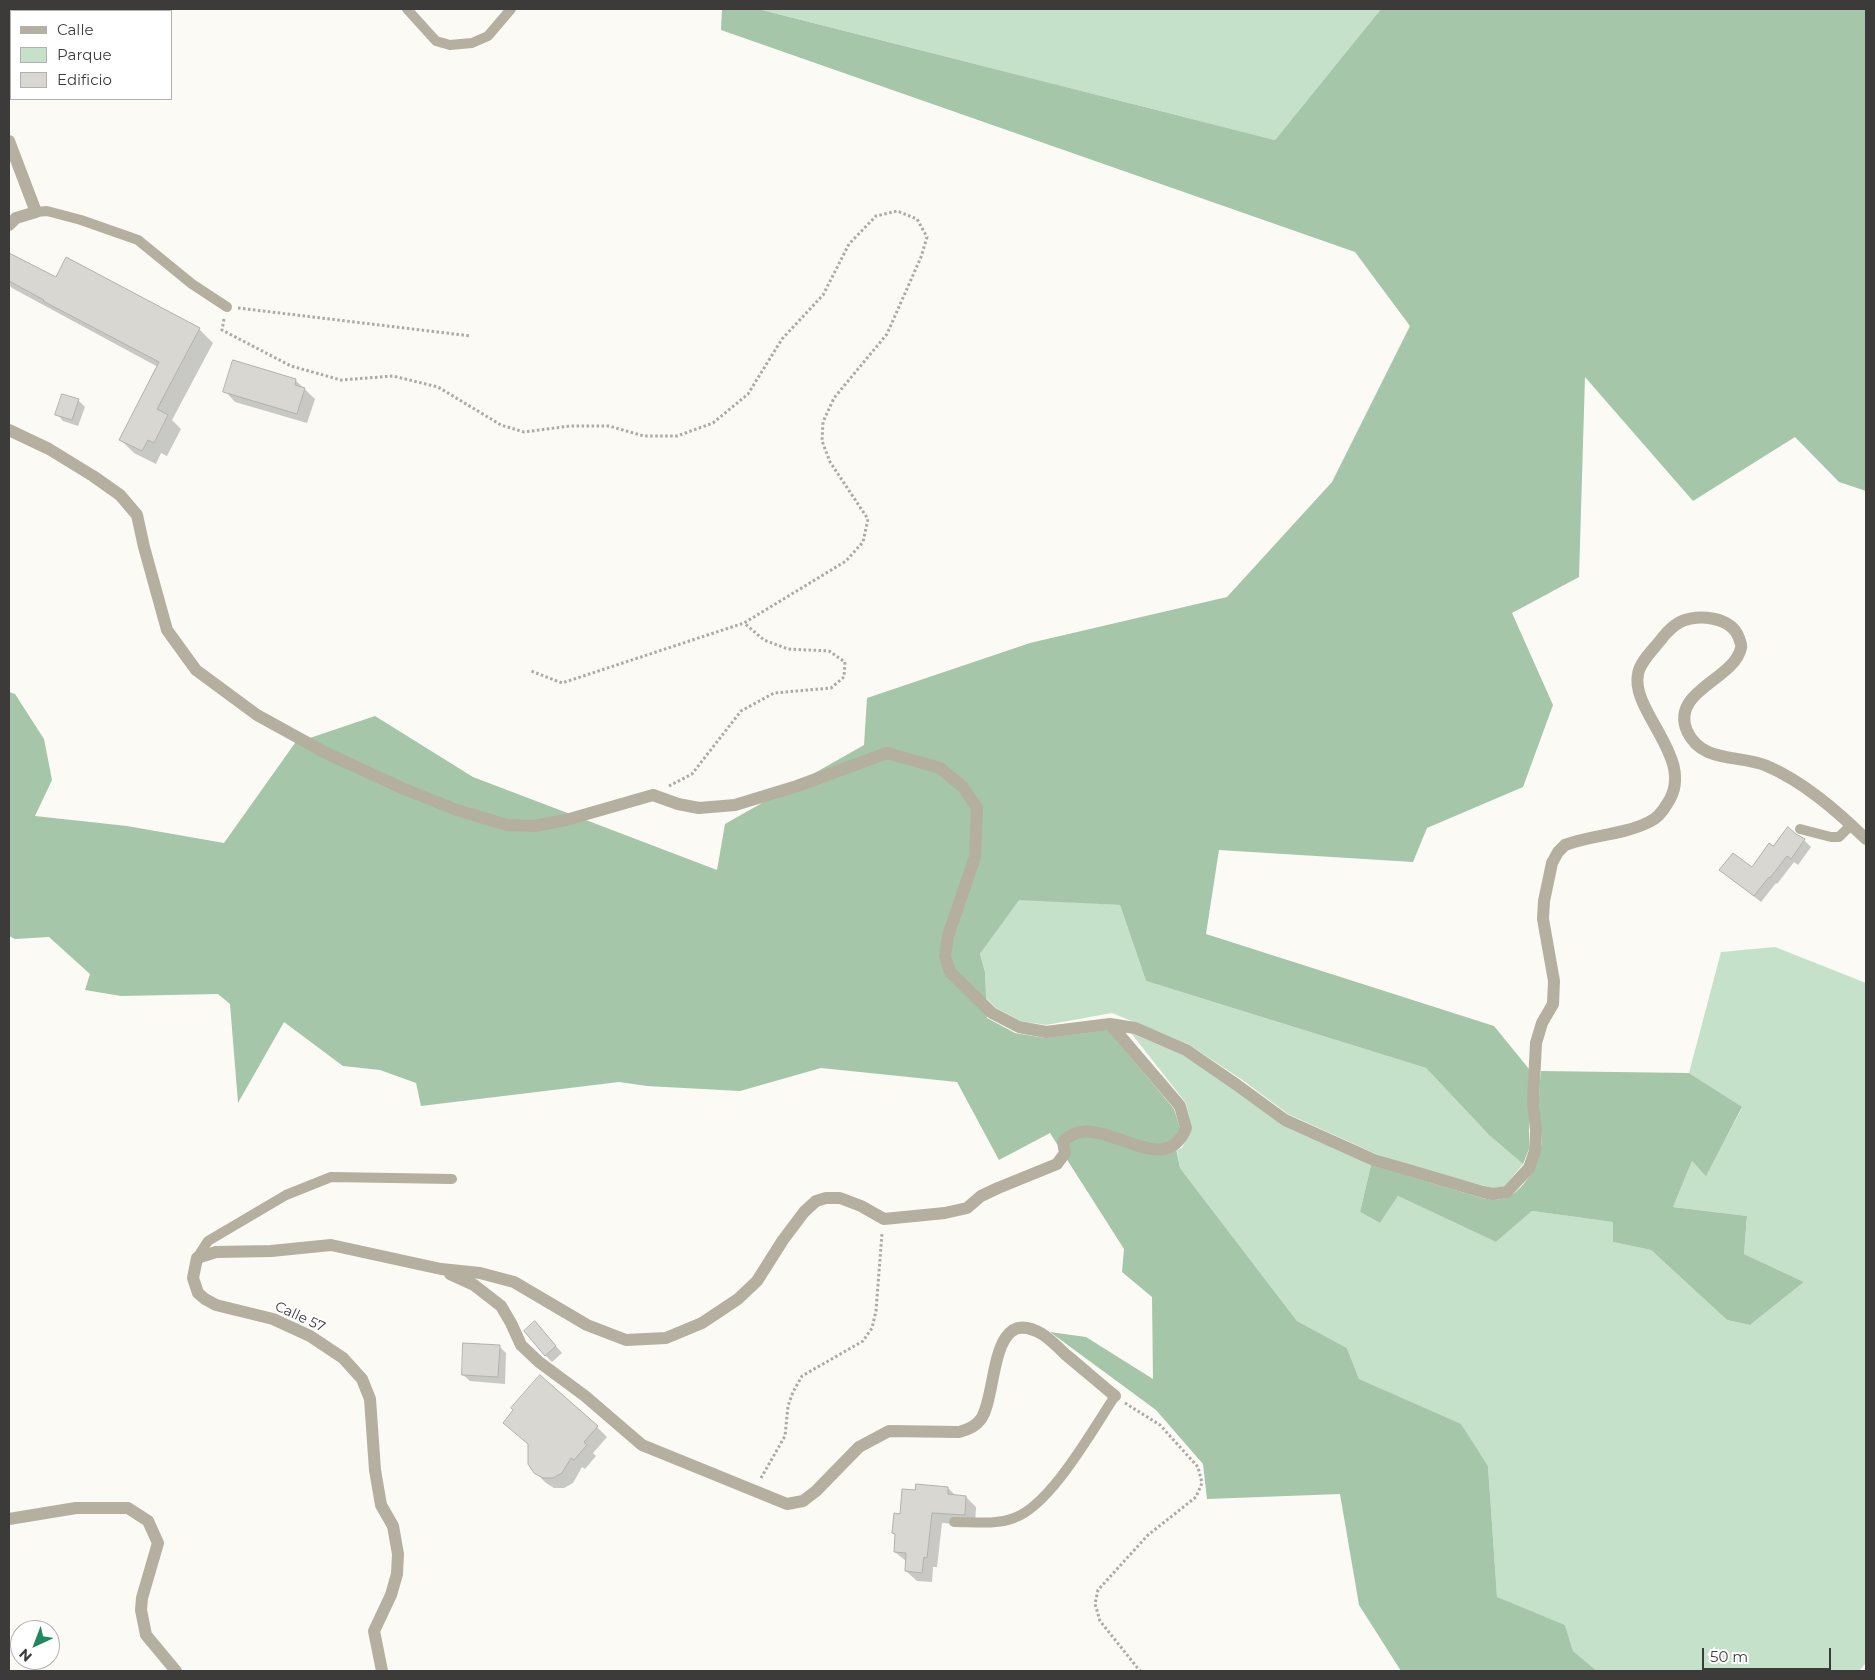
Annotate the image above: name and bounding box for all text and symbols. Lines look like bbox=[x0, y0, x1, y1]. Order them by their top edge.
legend bbox=[10, 10, 172, 100]
text: Calle bbox=[57, 20, 94, 39]
text: Parque bbox=[57, 45, 112, 64]
text: Edificio bbox=[57, 70, 112, 89]
street label: Calle 57 bbox=[272, 1298, 328, 1336]
north arrow bbox=[10, 1620, 60, 1670]
scale bar bbox=[1705, 1638, 1834, 1670]
text: N bbox=[15, 1645, 36, 1666]
text: 50 m bbox=[1710, 1647, 1748, 1666]

